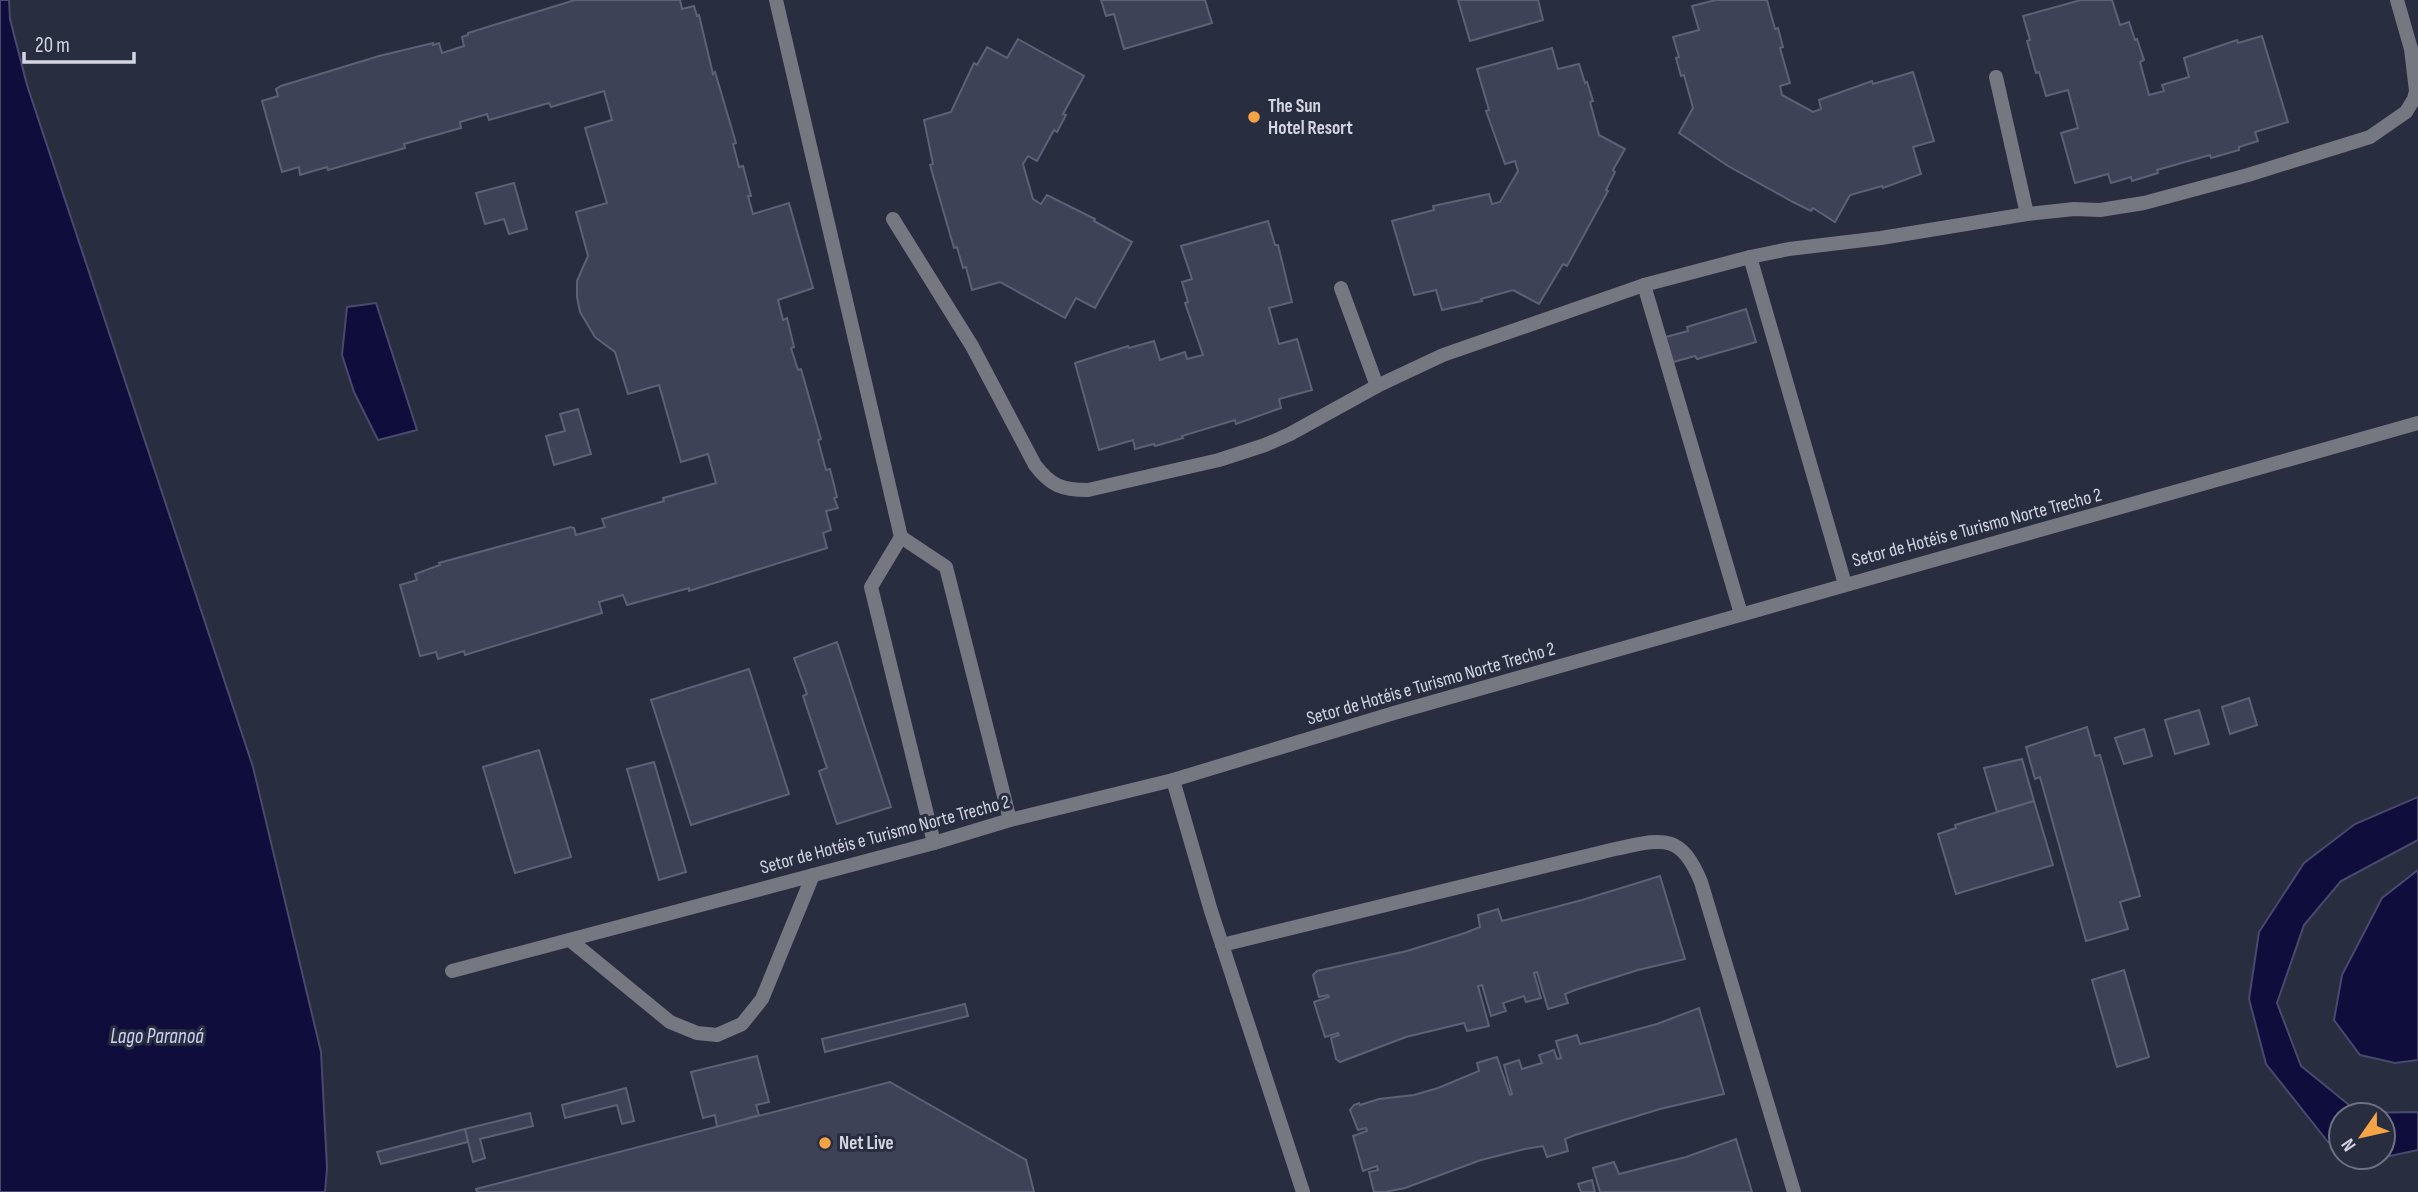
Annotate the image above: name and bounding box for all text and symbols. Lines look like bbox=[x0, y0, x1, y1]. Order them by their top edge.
scale bar bbox=[24, 21, 135, 65]
text: 20 m bbox=[35, 33, 70, 58]
place label: The Sun Hotel Resort bbox=[1268, 95, 1353, 140]
marker: The Sun Hotel Resort bbox=[1246, 109, 1262, 125]
street label: Setor de Hotéis e Turismo Norte Trecho 2 bbox=[1850, 484, 2104, 572]
street label: Setor de Hotéis e Turismo Norte Trecho 2 bbox=[1304, 637, 1558, 731]
street label: Setor de Hotéis e Turismo Norte Trecho 2 bbox=[758, 791, 1012, 879]
water label: Lago Paranoá bbox=[110, 1024, 204, 1049]
north arrow bbox=[2327, 1101, 2397, 1171]
place label: Net Live bbox=[839, 1132, 894, 1155]
text: N bbox=[2337, 1134, 2362, 1155]
marker: Net Live bbox=[817, 1135, 833, 1151]

